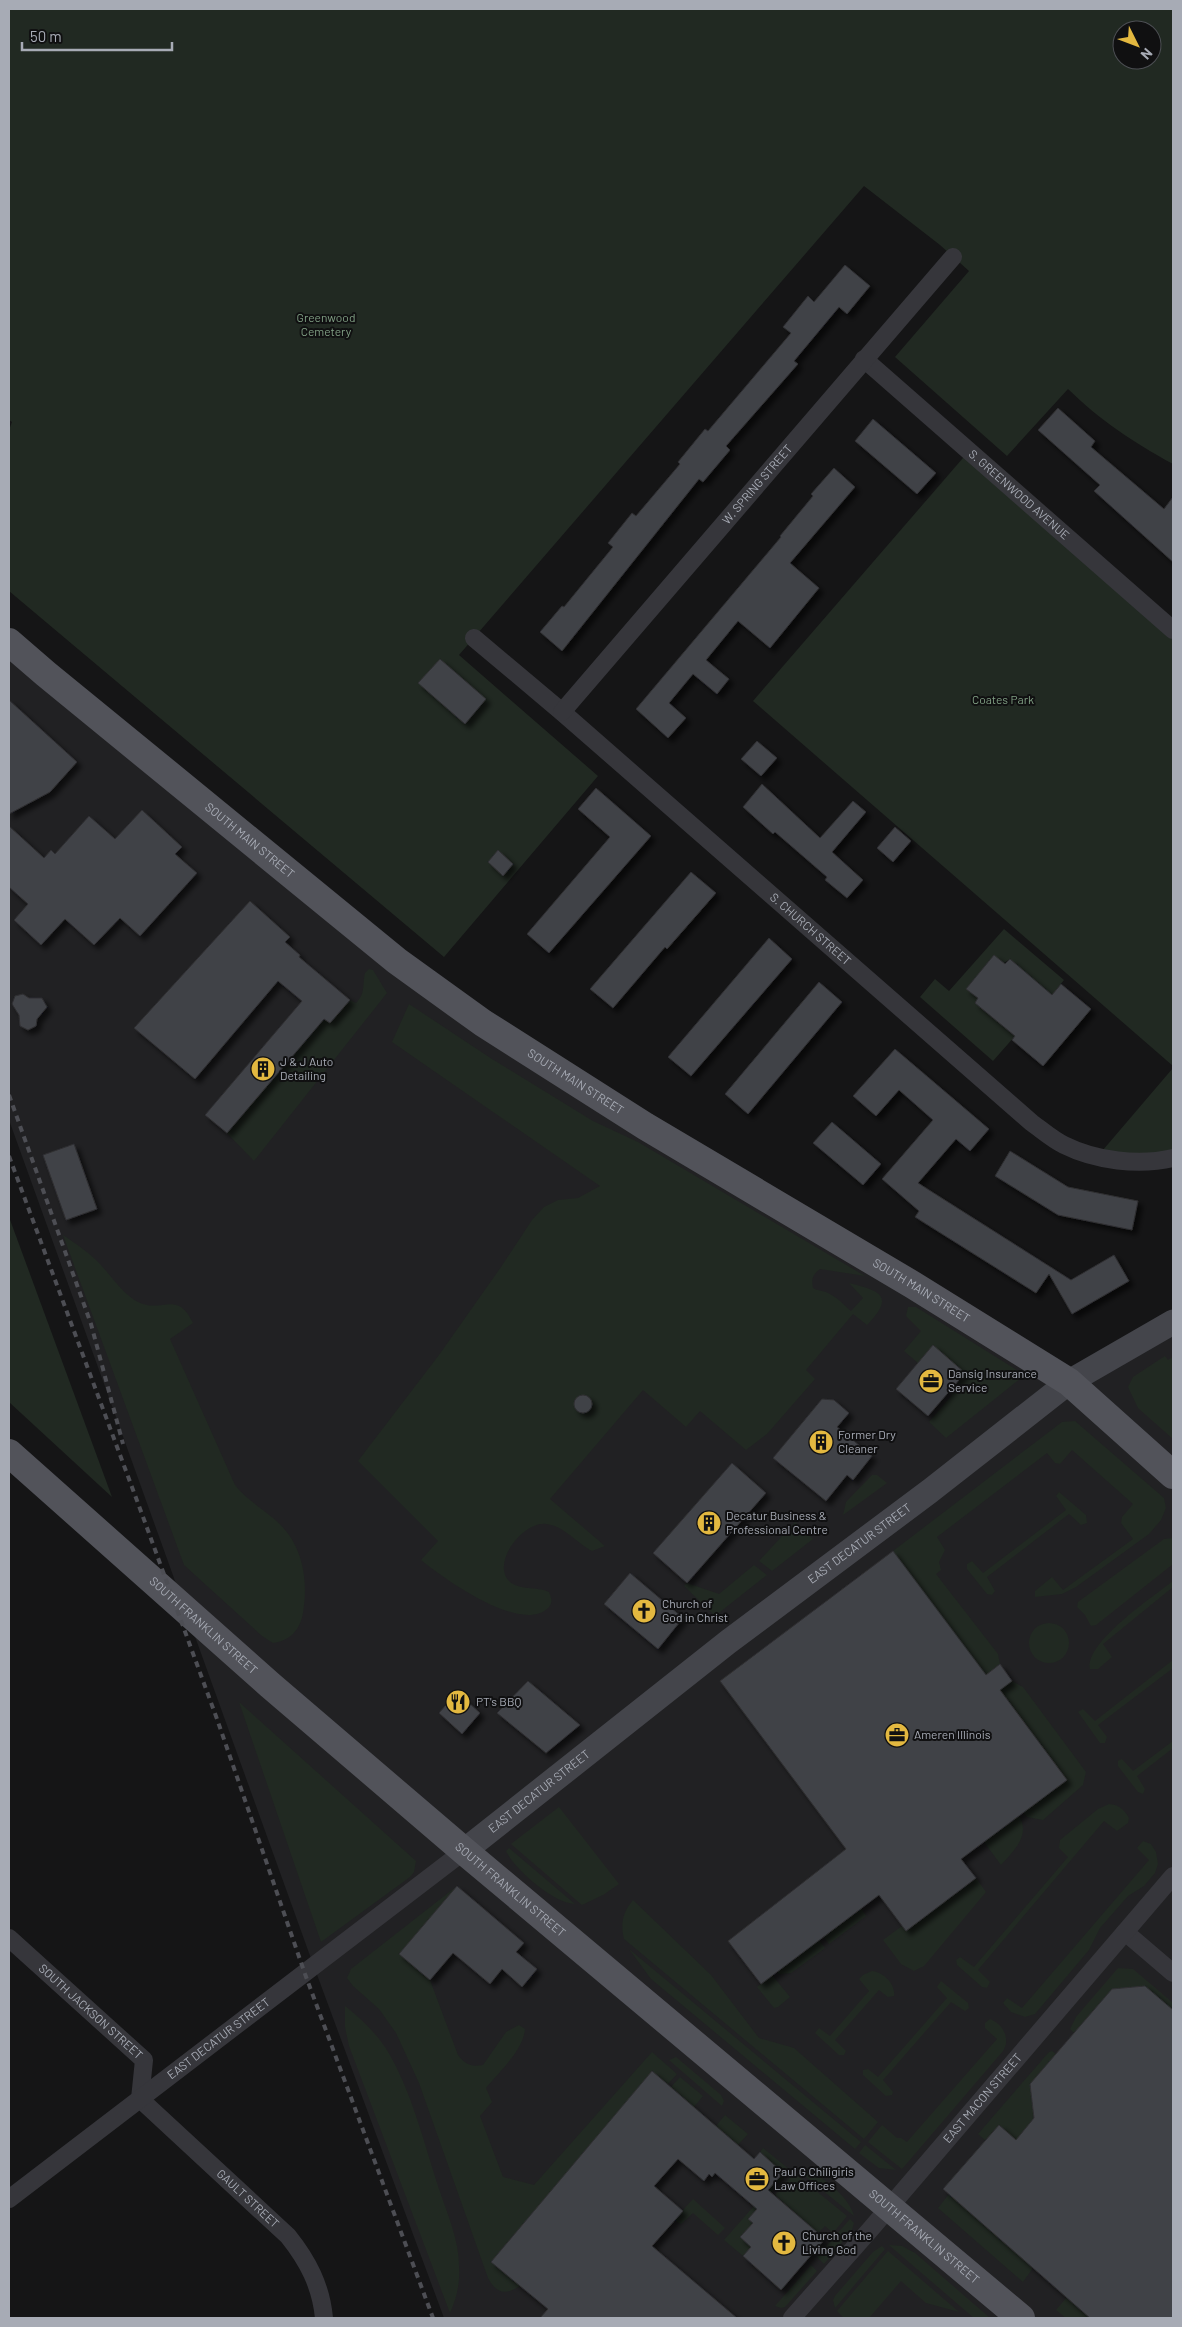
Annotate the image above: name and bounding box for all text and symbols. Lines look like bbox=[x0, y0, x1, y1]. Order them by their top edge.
scale bar bbox=[22, 20, 172, 52]
north arrow bbox=[1112, 20, 1162, 70]
text: 50 m bbox=[30, 27, 62, 45]
text: N bbox=[1138, 45, 1156, 63]
park label: Greenwood Cemetery bbox=[297, 310, 355, 338]
street label: W. SPRING STREET bbox=[719, 441, 795, 526]
street label: S. GREENWOOD AVENUE bbox=[966, 446, 1073, 542]
park label: Coates Park bbox=[972, 692, 1034, 706]
street label: SOUTH MAIN STREET bbox=[203, 799, 298, 880]
street label: S. CHURCH STREET bbox=[768, 889, 855, 968]
street label: SOUTH MAIN STREET bbox=[525, 1045, 627, 1117]
place label: J & J Auto Detailing bbox=[280, 1054, 333, 1082]
building icon: J & J Auto Detailing bbox=[250, 1056, 276, 1082]
street label: SOUTH MAIN STREET bbox=[871, 1255, 973, 1325]
place label: Dansig Insurance Service bbox=[948, 1366, 1037, 1394]
office icon: Dansig Insurance Service bbox=[918, 1368, 944, 1394]
place label: Former Dry Cleaner bbox=[838, 1427, 896, 1455]
building icon: Former Dry Cleaner bbox=[808, 1429, 834, 1455]
street label: EAST DECATUR STREET bbox=[805, 1500, 913, 1586]
place label: Decatur Business & Professional Centre bbox=[726, 1508, 828, 1536]
building icon: Decatur Business & Professional Centre bbox=[696, 1510, 722, 1536]
street label: SOUTH FRANKLIN STREET bbox=[147, 1573, 261, 1677]
place label: Church of God in Christ bbox=[662, 1596, 728, 1624]
church icon: Church of God in Christ bbox=[631, 1598, 657, 1624]
restaurant icon: PT's BBQ bbox=[445, 1689, 471, 1715]
place label: PT's BBQ bbox=[476, 1694, 521, 1708]
office icon: Ameren Illinois bbox=[884, 1722, 910, 1748]
place label: Ameren Illinois bbox=[914, 1727, 991, 1741]
street label: EAST DECATUR STREET bbox=[485, 1746, 592, 1835]
street label: SOUTH FRANKLIN STREET bbox=[453, 1839, 569, 1939]
street label: SOUTH JACKSON STREET bbox=[36, 1960, 146, 2062]
street label: EAST DECATUR STREET bbox=[164, 1994, 272, 2081]
street label: EAST MACON STREET bbox=[940, 2050, 1024, 2145]
place label: Paul G Chiligiris Law Offices bbox=[774, 2164, 854, 2192]
street label: GAULT STREET bbox=[214, 2166, 283, 2230]
office icon: Paul G Chiligiris Law Offices bbox=[744, 2166, 770, 2192]
street label: SOUTH FRANKLIN STREET bbox=[867, 2186, 983, 2286]
place label: Church of the Living God bbox=[802, 2228, 872, 2256]
church icon: Church of the Living God bbox=[771, 2230, 797, 2256]

